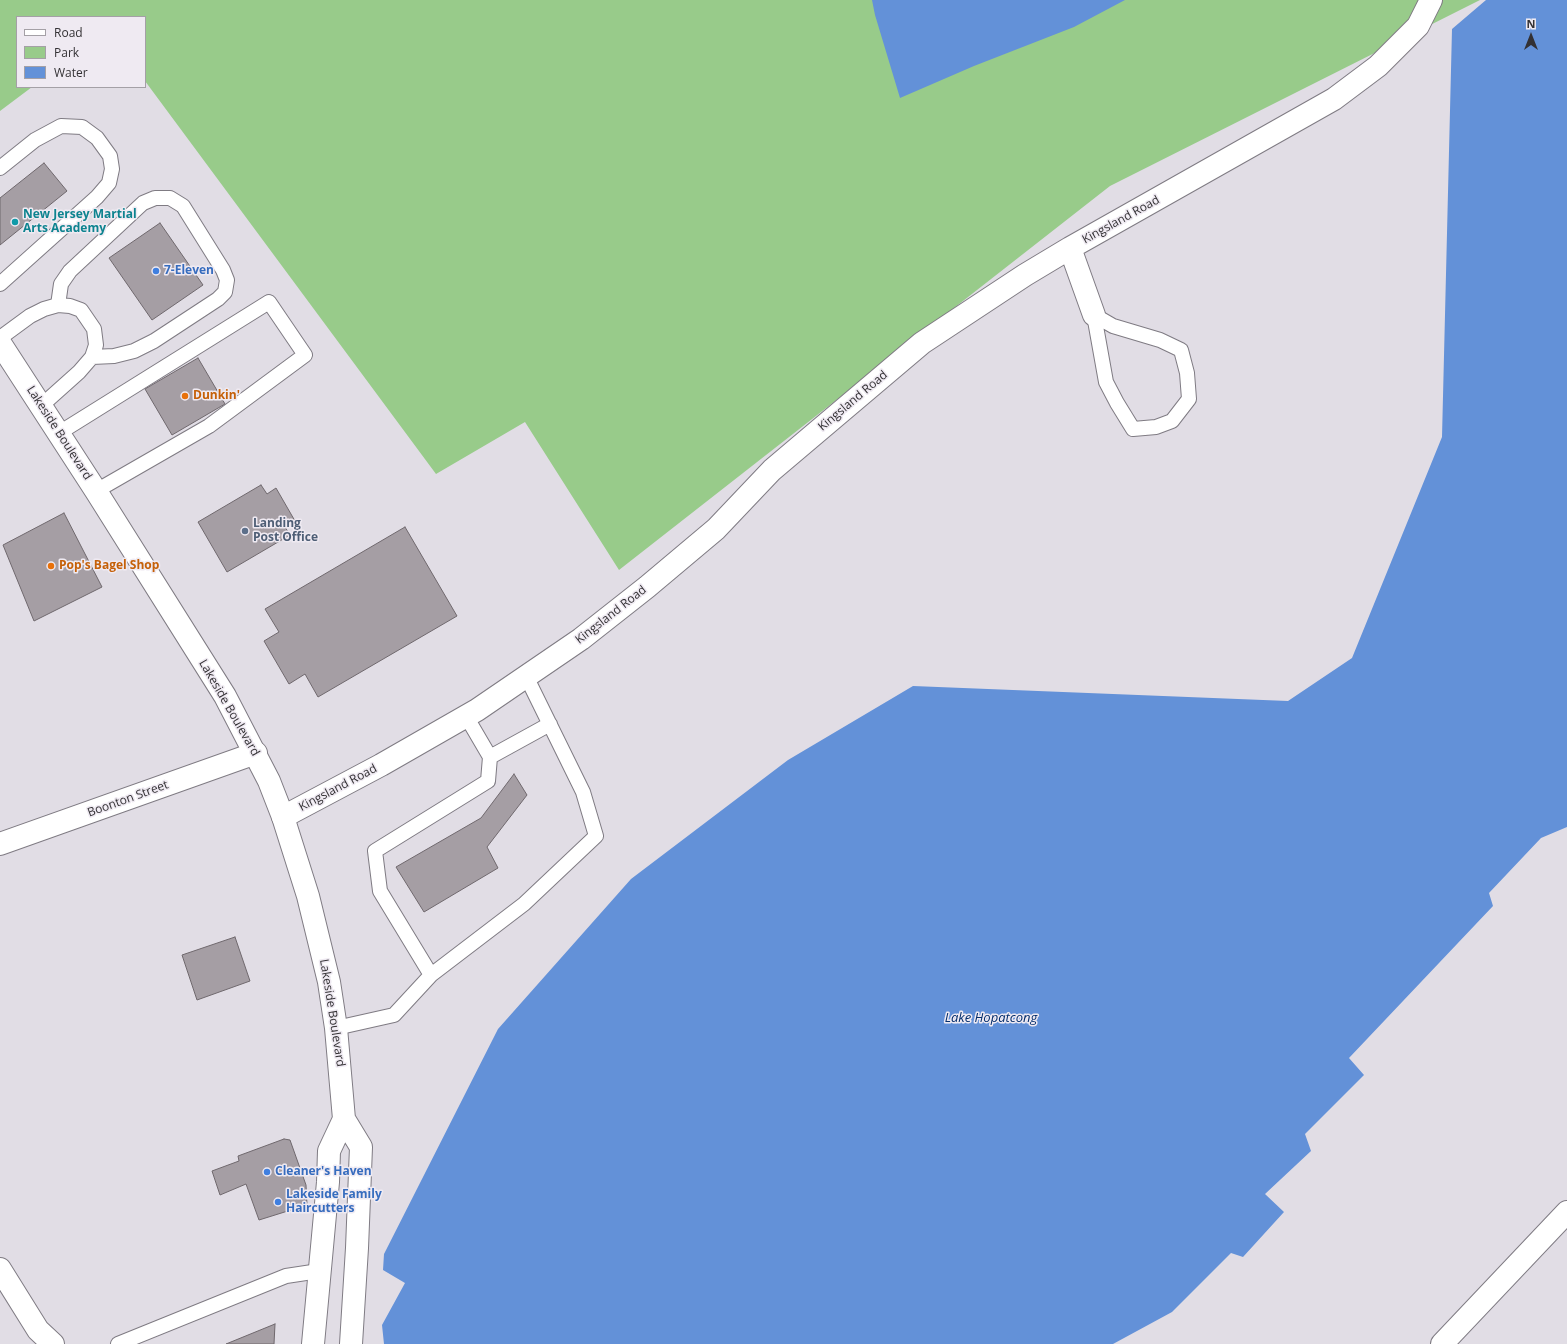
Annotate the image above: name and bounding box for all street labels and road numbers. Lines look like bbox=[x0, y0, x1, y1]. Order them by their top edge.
street label: Kingsland Road bbox=[1080, 193, 1162, 247]
street label: Kingsland Road bbox=[815, 368, 891, 434]
street label: Lakeside Boulevard bbox=[23, 383, 95, 483]
street label: Kingsland Road bbox=[573, 583, 649, 647]
street label: Lakeside Boulevard bbox=[196, 657, 262, 759]
street label: Kingsland Road bbox=[297, 761, 379, 815]
street label: Boonton Street bbox=[86, 778, 170, 820]
street label: Lakeside Boulevard bbox=[316, 958, 348, 1068]

